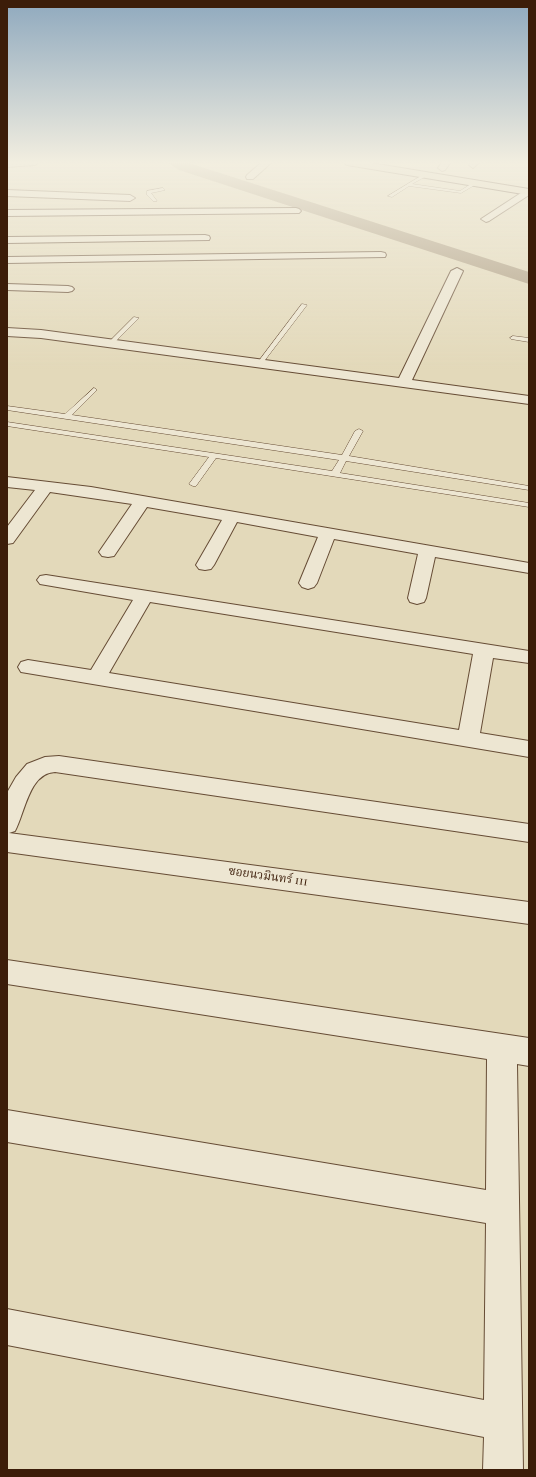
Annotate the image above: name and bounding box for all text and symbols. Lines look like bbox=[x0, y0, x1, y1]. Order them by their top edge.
street label: ซอยนวมินทร์ 111 bbox=[227, 864, 309, 890]

